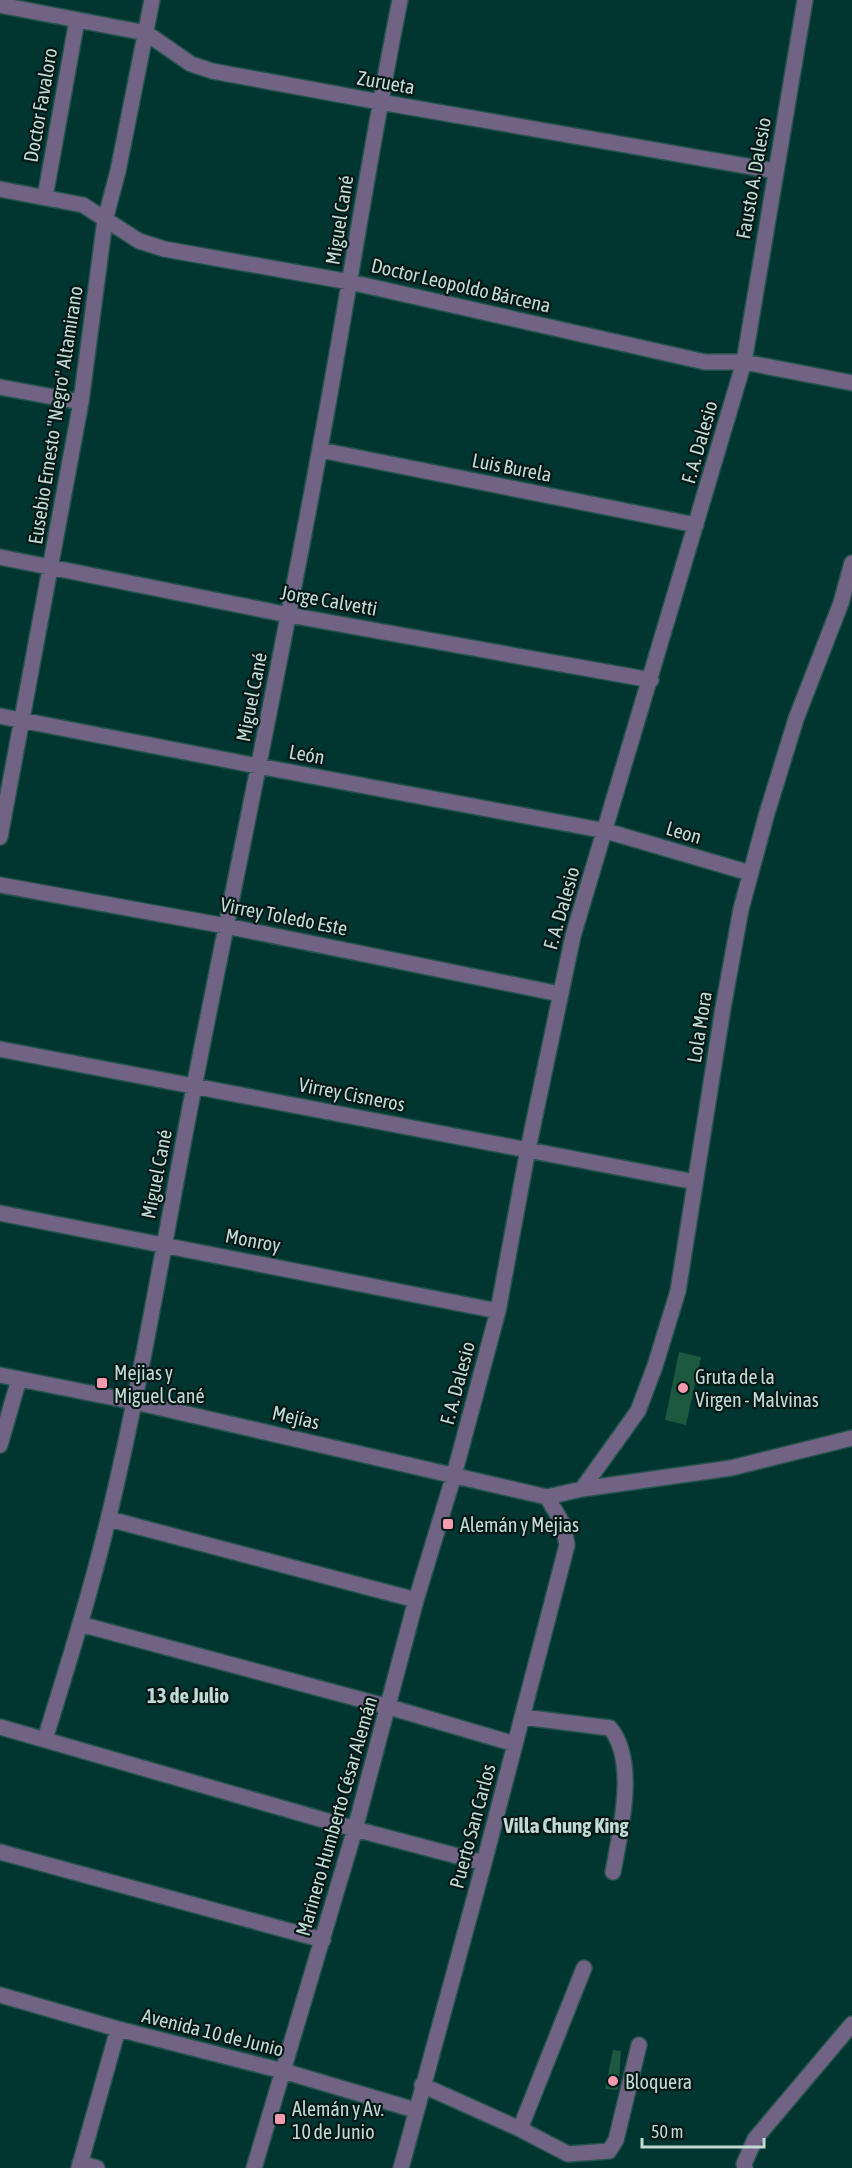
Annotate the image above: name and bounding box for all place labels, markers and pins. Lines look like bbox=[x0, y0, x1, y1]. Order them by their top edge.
place label: Mejias y Miguel Cané bbox=[114, 1361, 204, 1407]
place label: Gruta de la Virgen - Malvinas bbox=[695, 1365, 819, 1411]
marker: Mejias y Miguel Cané bbox=[95, 1376, 109, 1390]
marker: Gruta de la Virgen - Malvinas bbox=[676, 1381, 690, 1395]
place label: Alemán y Mejias bbox=[460, 1513, 579, 1536]
marker: Alemán y Mejias bbox=[441, 1517, 455, 1531]
place label: Bloquera bbox=[625, 2070, 692, 2093]
marker: Bloquera bbox=[606, 2074, 620, 2088]
place label: Alemán y Av. 10 de Junio bbox=[292, 2097, 384, 2143]
marker: Alemán y Av. 10 de Junio bbox=[273, 2112, 287, 2126]

